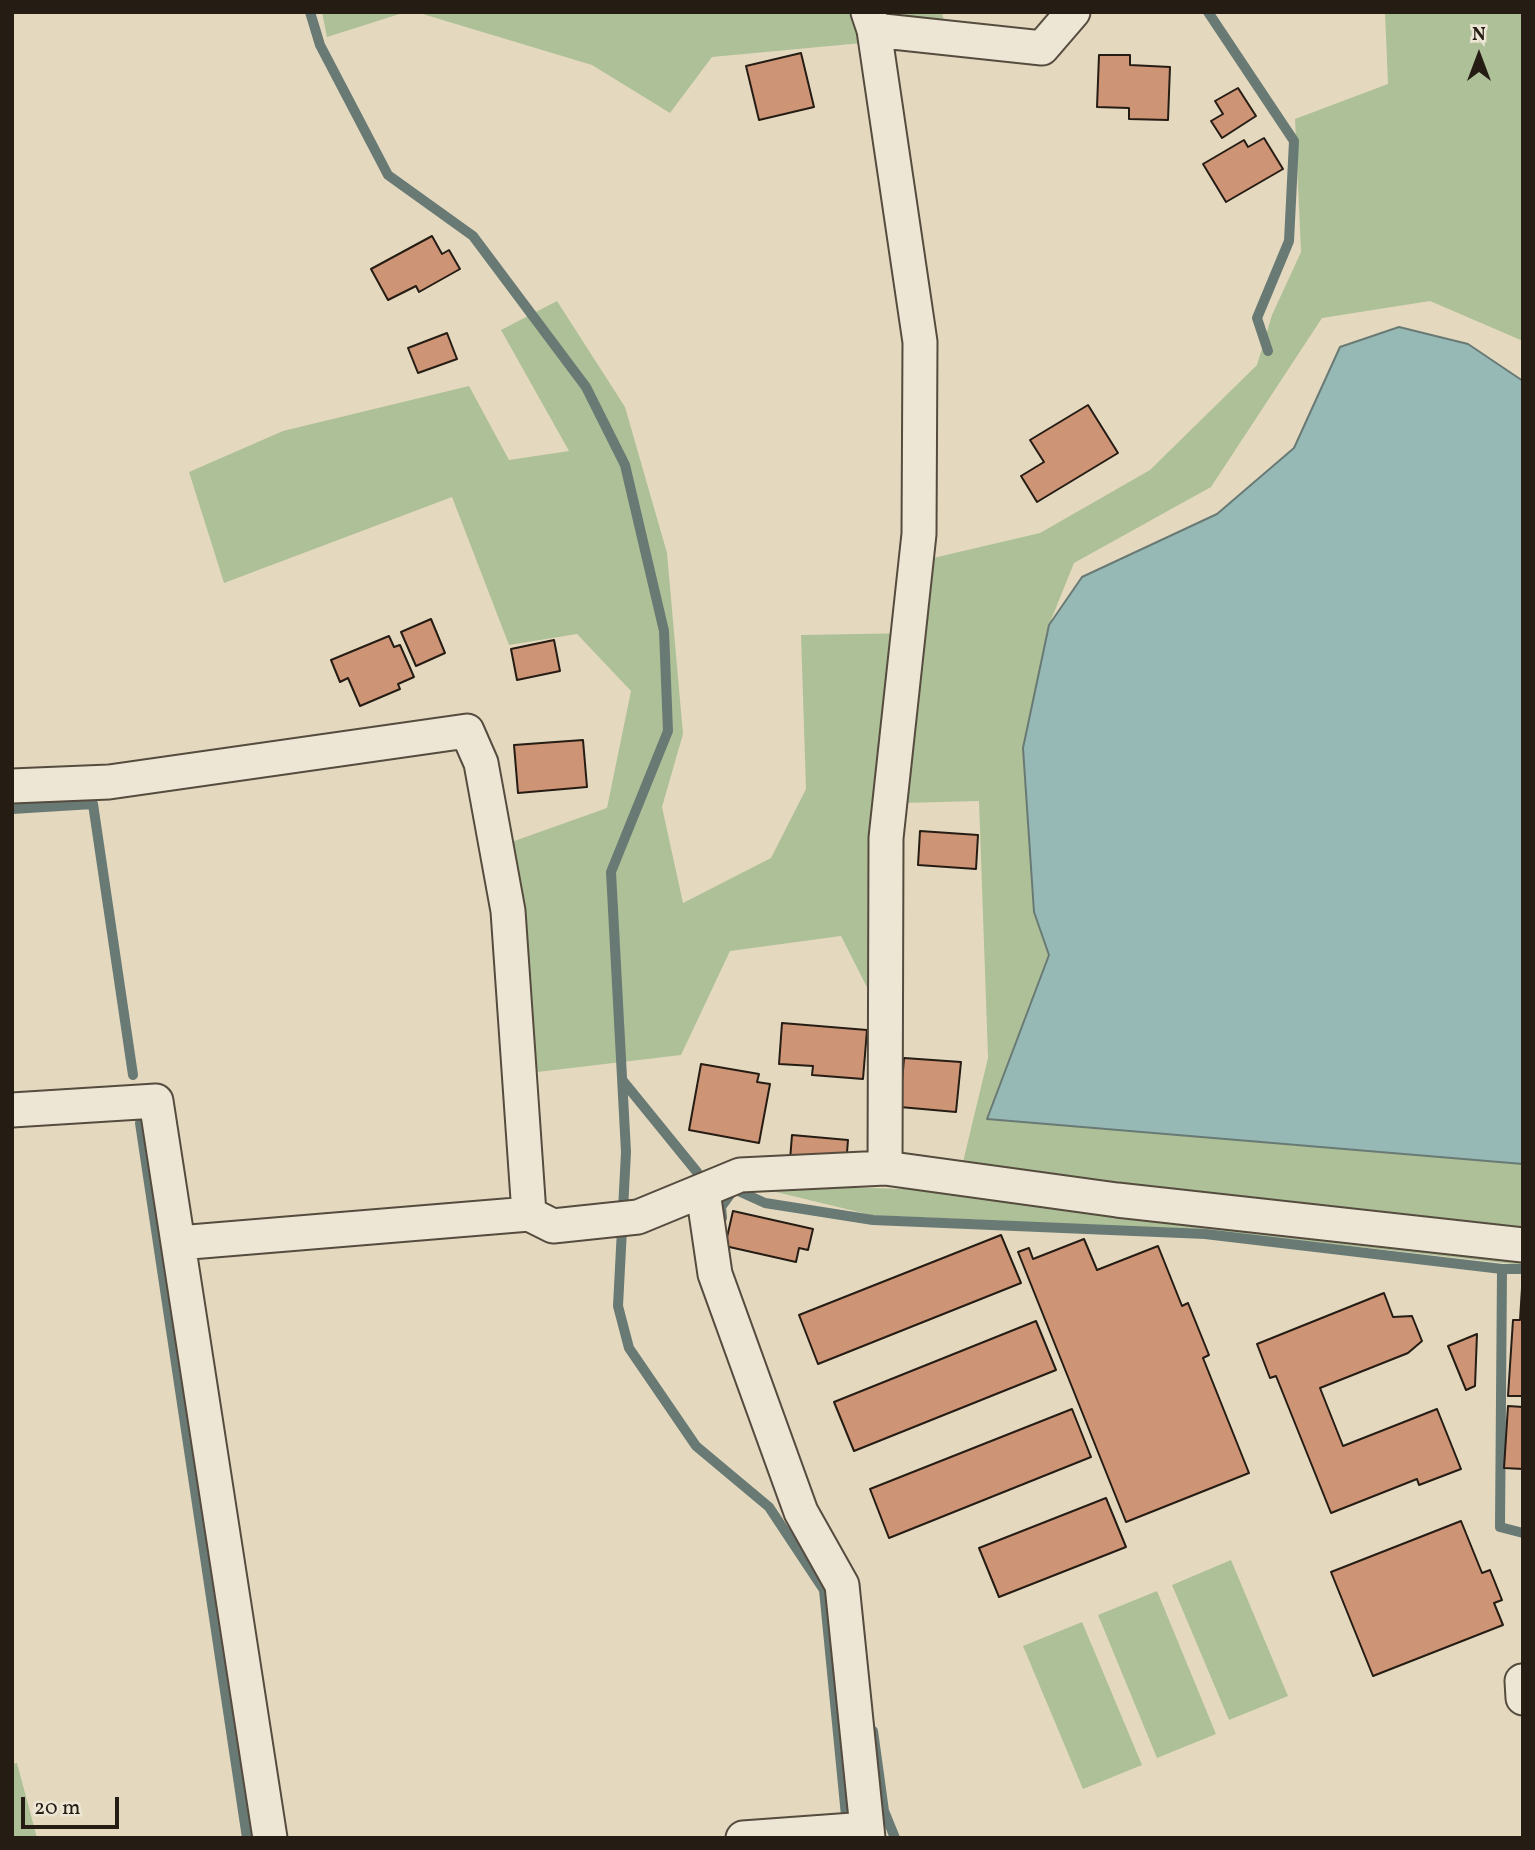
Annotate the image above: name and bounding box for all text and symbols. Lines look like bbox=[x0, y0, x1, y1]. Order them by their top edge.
north arrow bbox=[1444, 21, 1514, 91]
text: N bbox=[1472, 22, 1486, 48]
scale bar bbox=[24, 1784, 122, 1828]
text: 20 m bbox=[34, 1794, 80, 1823]

